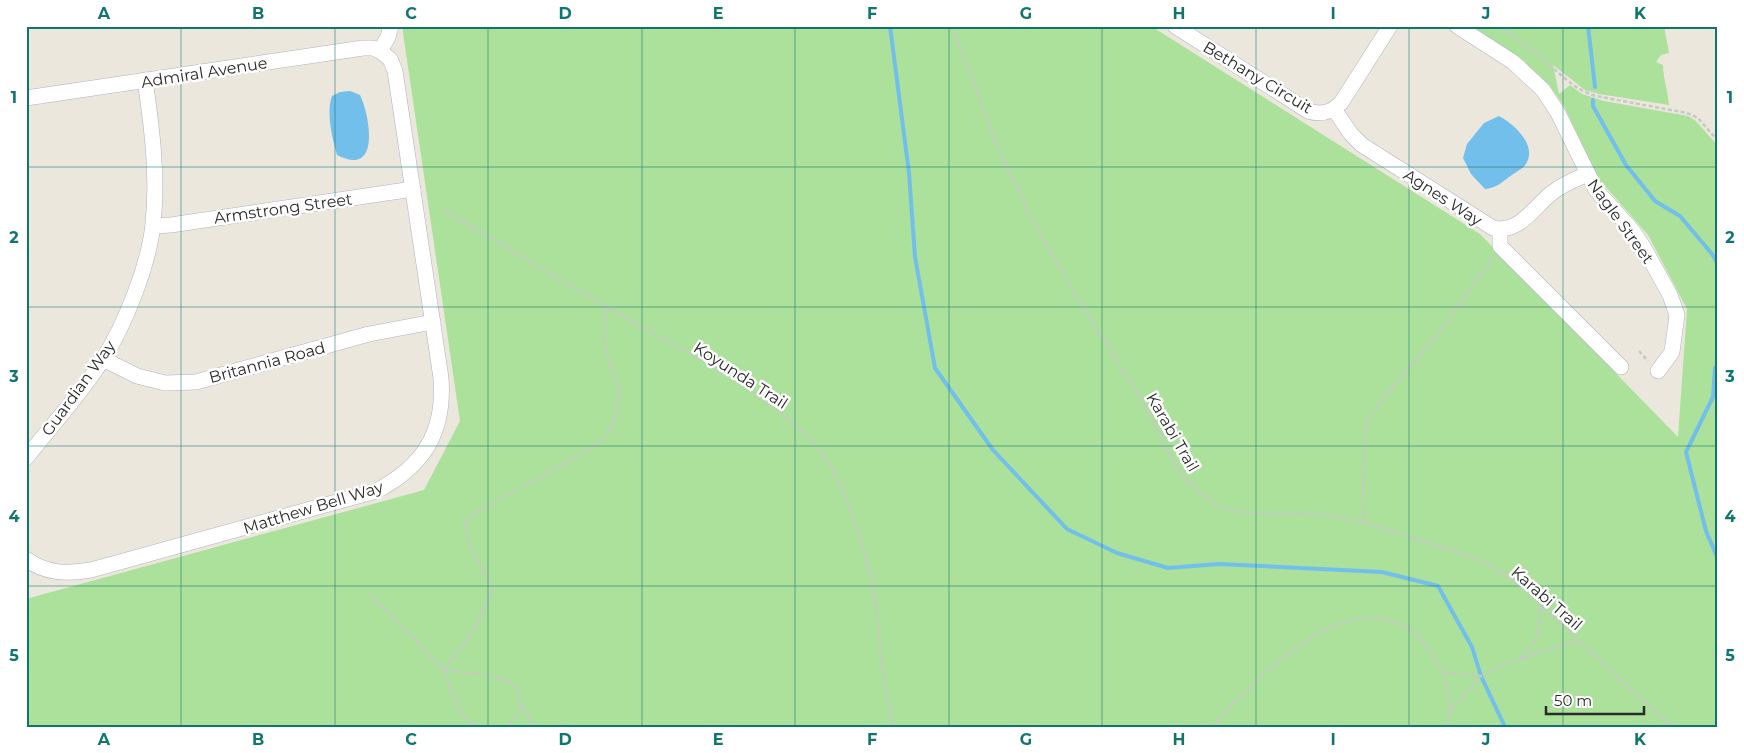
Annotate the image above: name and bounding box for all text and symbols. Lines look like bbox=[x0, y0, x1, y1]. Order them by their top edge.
text: A bbox=[97, 4, 111, 23]
text: B bbox=[252, 4, 264, 23]
text: C bbox=[405, 4, 417, 23]
text: D bbox=[558, 4, 572, 23]
text: E bbox=[713, 4, 723, 23]
text: F bbox=[867, 4, 877, 23]
text: G bbox=[1020, 4, 1032, 23]
text: H bbox=[1173, 4, 1185, 23]
text: I bbox=[1330, 4, 1336, 23]
text: J bbox=[1481, 4, 1490, 23]
text: K bbox=[1634, 4, 1647, 23]
street label: Bethany Circuit bbox=[1200, 37, 1316, 118]
street label: Admiral Avenue bbox=[140, 53, 269, 92]
text: 1 bbox=[11, 88, 17, 107]
text: 1 bbox=[1727, 88, 1733, 107]
street label: Agnes Way bbox=[1400, 165, 1486, 230]
street label: Nagle Street bbox=[1584, 175, 1658, 268]
street label: Armstrong Street bbox=[213, 189, 354, 228]
text: 2 bbox=[9, 228, 19, 247]
text: 2 bbox=[1725, 228, 1735, 247]
street label: Guardian Way bbox=[37, 337, 120, 440]
street label: Britannia Road bbox=[207, 338, 327, 387]
street label: Koyunda Trail bbox=[690, 338, 791, 413]
text: 3 bbox=[8, 367, 19, 386]
text: 3 bbox=[1724, 367, 1735, 386]
street label: Karabi Trail bbox=[1142, 389, 1203, 475]
street label: Matthew Bell Way bbox=[241, 477, 386, 538]
text: 4 bbox=[8, 507, 20, 526]
text: 4 bbox=[1724, 507, 1736, 526]
street label: Karabi Trail bbox=[1507, 562, 1586, 634]
text: 5 bbox=[9, 646, 19, 665]
text: 5 bbox=[1725, 646, 1735, 665]
scale bar bbox=[1546, 683, 1644, 715]
text: 50 m bbox=[1554, 691, 1592, 710]
text: A bbox=[97, 730, 111, 749]
text: B bbox=[252, 730, 264, 749]
text: C bbox=[405, 730, 417, 749]
text: D bbox=[558, 730, 572, 749]
text: E bbox=[713, 730, 723, 749]
text: F bbox=[867, 730, 877, 749]
text: G bbox=[1020, 730, 1032, 749]
text: H bbox=[1173, 730, 1185, 749]
text: I bbox=[1330, 730, 1336, 749]
text: J bbox=[1481, 730, 1490, 749]
text: K bbox=[1634, 730, 1647, 749]

